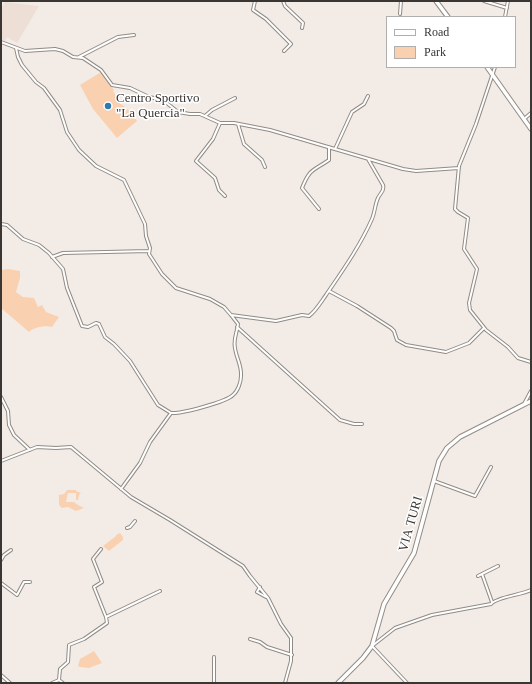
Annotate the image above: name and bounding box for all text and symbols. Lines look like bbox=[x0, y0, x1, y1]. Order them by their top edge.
legend bbox=[386, 16, 516, 68]
text: Road bbox=[424, 25, 449, 39]
text: Park bbox=[424, 45, 446, 59]
place label: Centro Sportivo "La Quercia" bbox=[116, 91, 199, 122]
marker: Centro Sportivo "La Quercia" bbox=[103, 101, 113, 111]
street label: VIA TURI bbox=[396, 495, 426, 553]

